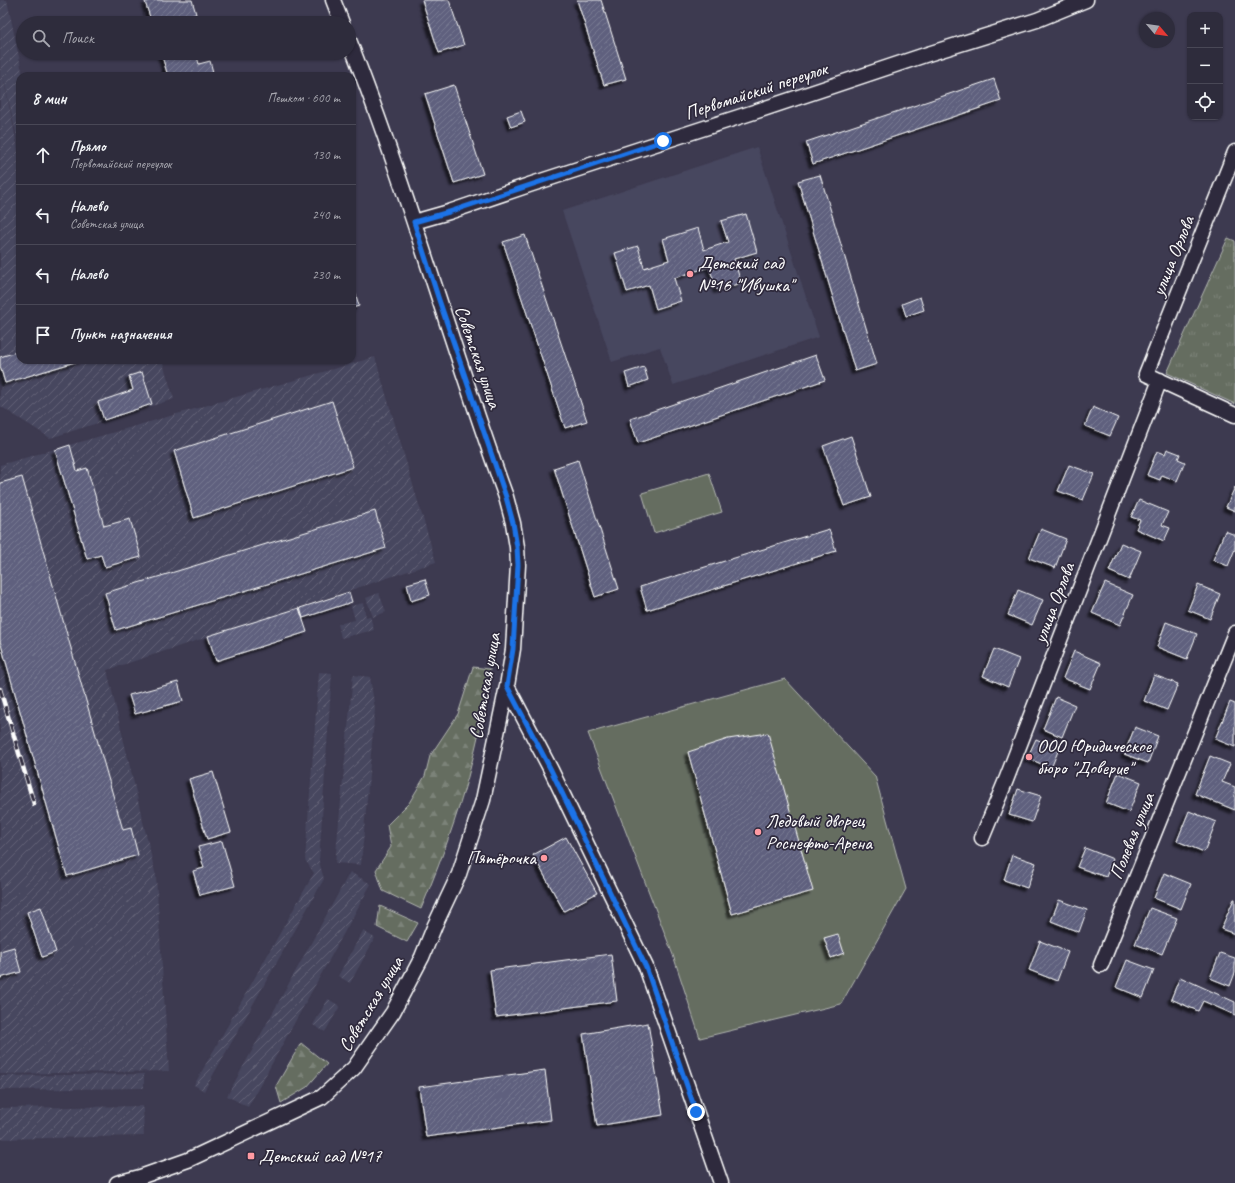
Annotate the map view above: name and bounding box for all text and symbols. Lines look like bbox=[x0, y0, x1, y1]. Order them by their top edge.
north arrow bbox=[1139, 12, 1175, 48]
map controls bbox=[1187, 12, 1223, 120]
button: + bbox=[1187, 12, 1223, 48]
search box bbox=[16, 16, 356, 60]
icon: search bbox=[30, 27, 52, 49]
text: Поиск bbox=[62, 29, 94, 48]
button: − bbox=[1187, 48, 1223, 84]
street label: Первомайский переулок bbox=[682, 56, 832, 125]
button: locate bbox=[1187, 84, 1223, 120]
text: 8 мин bbox=[32, 88, 67, 109]
text: Пешком · 600 m bbox=[267, 90, 340, 106]
route start bbox=[654, 132, 672, 150]
text: Прямо bbox=[70, 137, 106, 156]
icon: ahead bbox=[32, 144, 54, 166]
text: 130 m bbox=[312, 147, 340, 163]
text: Первомайский переулок bbox=[70, 156, 172, 172]
text: Налево bbox=[70, 197, 108, 216]
icon: left bbox=[32, 204, 54, 226]
text: 240 m bbox=[312, 207, 340, 223]
street label: улица Орлова bbox=[1146, 211, 1200, 300]
text: Советская улица bbox=[70, 216, 143, 232]
place label: Детский сад №16 "Ивушка" bbox=[698, 251, 797, 297]
icon: left bbox=[32, 264, 54, 286]
text: Налево bbox=[70, 265, 108, 284]
text: 230 m bbox=[312, 267, 340, 283]
marker: Детский сад №16 "Ивушка" bbox=[685, 269, 695, 279]
street label: Советская улица bbox=[449, 302, 507, 413]
icon: arrive bbox=[32, 324, 54, 346]
text: Пункт назначения bbox=[70, 325, 172, 344]
street label: улица Орлова bbox=[1027, 558, 1081, 647]
street label: Советская улица bbox=[464, 629, 506, 741]
place label: ООО Юридическое бюро "Доверие" bbox=[1037, 734, 1153, 780]
marker: ООО Юридическое бюро "Доверие" bbox=[1024, 752, 1034, 762]
street label: Полевая улица bbox=[1104, 788, 1161, 883]
place label: Ледовый дворец Роснефть-Арена bbox=[766, 809, 873, 855]
marker: Ледовый дворец Роснефть-Арена bbox=[753, 827, 763, 837]
place label: Пятёрочка bbox=[466, 846, 537, 870]
marker: Пятёрочка bbox=[539, 853, 549, 863]
street label: Советская улица bbox=[333, 950, 410, 1056]
route end bbox=[687, 1103, 705, 1121]
place label: Детский сад №17 bbox=[259, 1144, 383, 1168]
marker: Детский сад №17 bbox=[246, 1151, 256, 1161]

